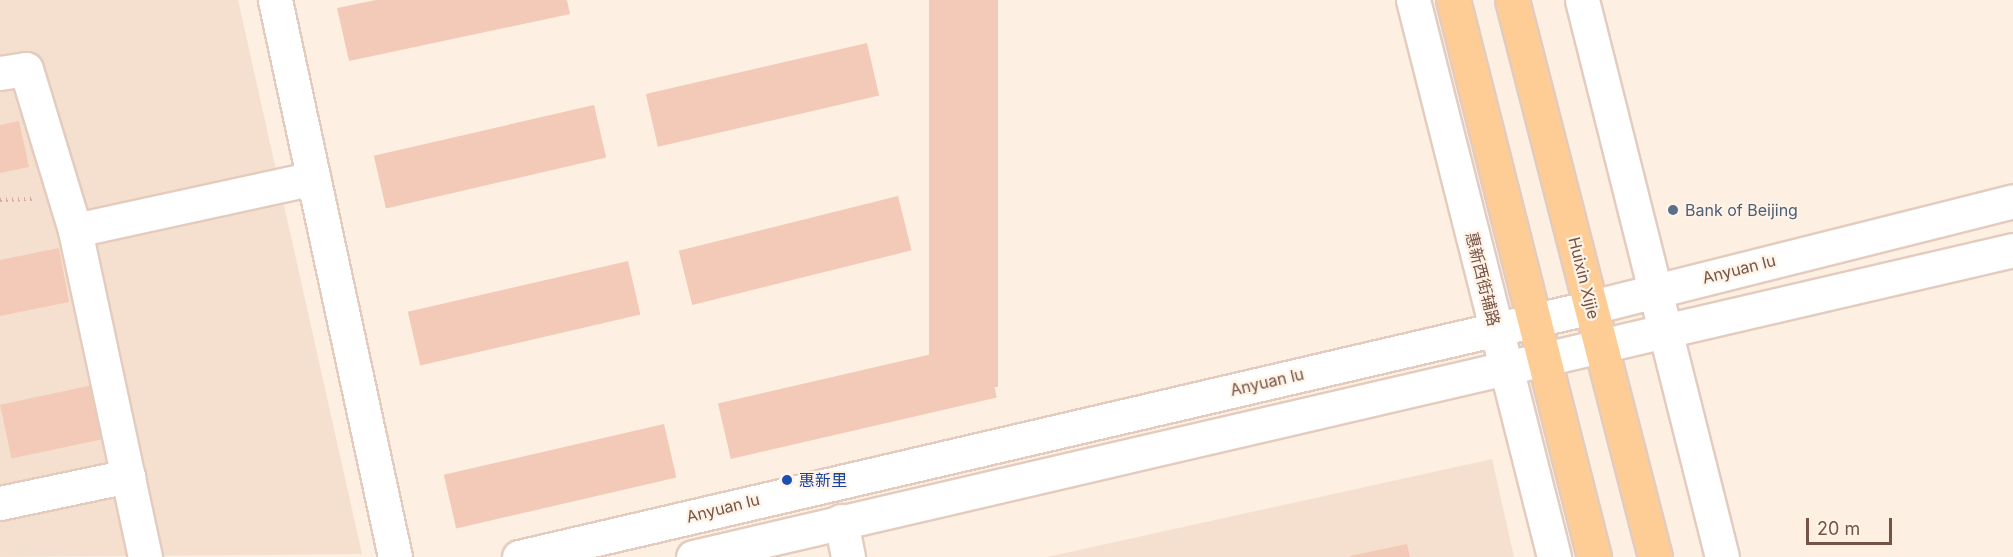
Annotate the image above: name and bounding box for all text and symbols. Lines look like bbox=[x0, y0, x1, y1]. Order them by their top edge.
place label: Bank of Beijing bbox=[1685, 200, 1798, 220]
marker: Bank of Beijing bbox=[1666, 203, 1680, 217]
street label: 惠新西街辅路 bbox=[1462, 230, 1504, 328]
street label: Huixin Xijie bbox=[1565, 235, 1603, 321]
street label: Anyuan lu bbox=[1700, 251, 1778, 287]
street label: Anyuan lu bbox=[1228, 364, 1306, 400]
place label: 惠新里 bbox=[799, 470, 847, 490]
marker: 惠新里 bbox=[780, 473, 794, 487]
street label: Anyuan lu bbox=[684, 490, 762, 526]
scale bar bbox=[1809, 506, 1894, 544]
text: 20 m bbox=[1817, 518, 1860, 539]

